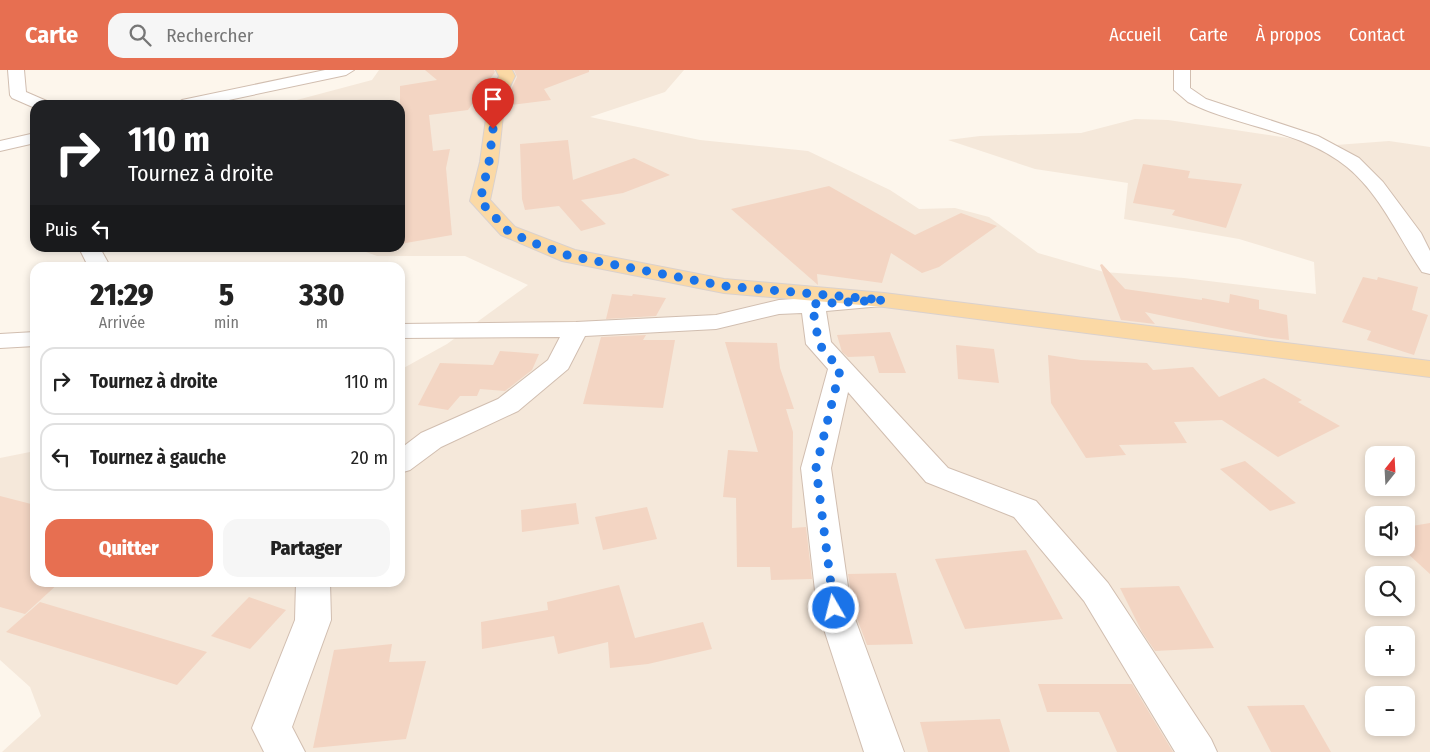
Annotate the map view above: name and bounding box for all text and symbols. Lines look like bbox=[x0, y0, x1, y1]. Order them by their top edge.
search box bbox=[108, 13, 458, 58]
text: Carte bbox=[25, 21, 78, 49]
icon: search bbox=[126, 21, 154, 49]
text: Rechercher bbox=[166, 24, 253, 47]
text: Accueil bbox=[1109, 24, 1161, 46]
text: Carte bbox=[1189, 24, 1228, 46]
text: À propos bbox=[1256, 24, 1321, 46]
text: Contact bbox=[1349, 24, 1405, 46]
pin bbox=[472, 78, 514, 129]
icon: arrive bbox=[479, 85, 507, 113]
text: 110 m bbox=[128, 118, 210, 160]
icon: right bbox=[45, 120, 110, 185]
text: Tournez à droite bbox=[128, 160, 274, 187]
icon: left bbox=[87, 215, 115, 243]
text: Puis bbox=[45, 218, 77, 241]
text: 21:29 bbox=[90, 277, 154, 313]
text: 5 bbox=[219, 277, 234, 313]
text: 330 bbox=[299, 277, 345, 313]
text: Arrivée bbox=[99, 313, 145, 332]
text: min bbox=[214, 313, 239, 332]
text: m bbox=[316, 313, 328, 332]
icon: right bbox=[47, 367, 75, 395]
text: Tournez à droite bbox=[90, 370, 218, 393]
text: 110 m bbox=[344, 370, 388, 393]
icon: left bbox=[47, 443, 75, 471]
text: Tournez à gauche bbox=[90, 446, 226, 469]
text: 20 m bbox=[351, 446, 388, 469]
north arrow bbox=[1365, 446, 1415, 496]
map controls bbox=[1365, 446, 1415, 736]
button: sound bbox=[1365, 506, 1415, 556]
button: Quitter bbox=[45, 519, 213, 577]
button: Partager bbox=[223, 519, 390, 577]
button: search bbox=[1365, 566, 1415, 616]
position arrow bbox=[807, 581, 859, 633]
button: + bbox=[1365, 626, 1415, 676]
button: − bbox=[1365, 686, 1415, 736]

